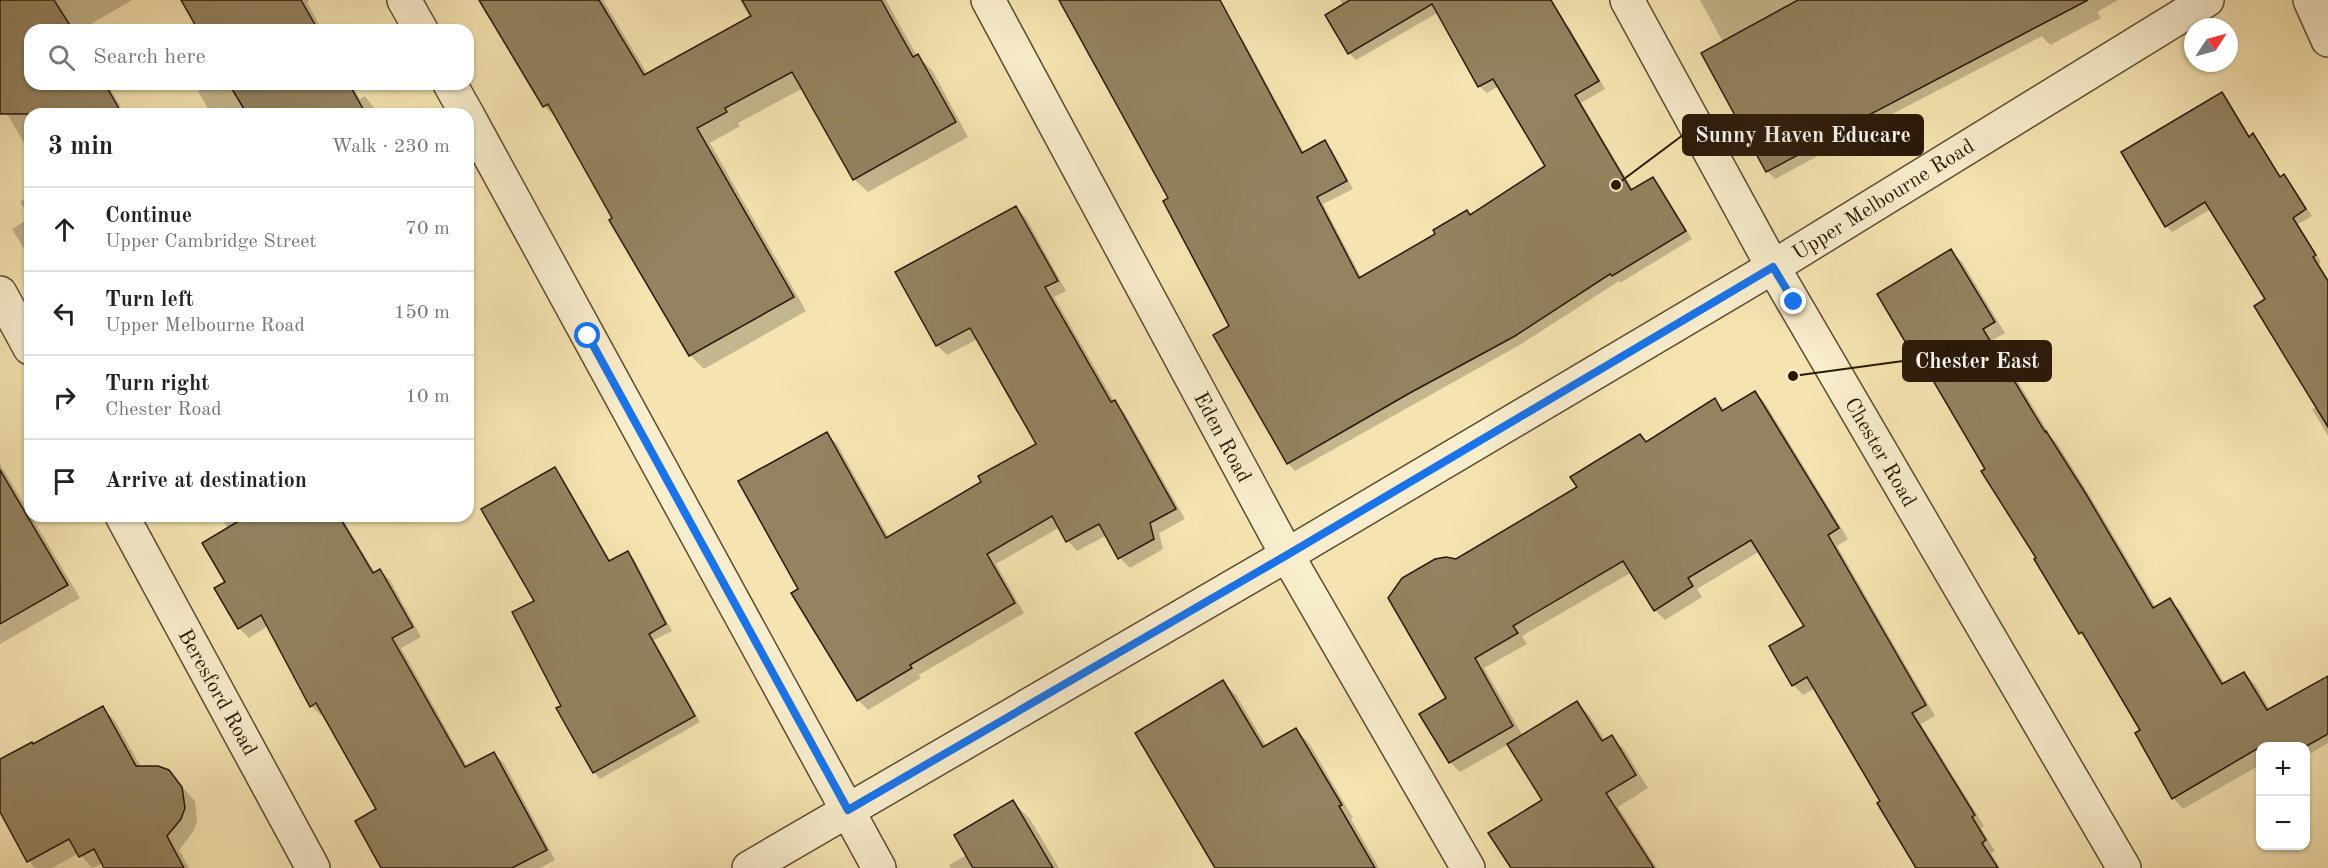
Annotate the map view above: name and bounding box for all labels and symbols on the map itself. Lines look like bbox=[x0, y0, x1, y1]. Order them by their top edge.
north arrow bbox=[2184, 18, 2238, 72]
callout: Sunny Haven Educare bbox=[1683, 115, 1923, 155]
text: Sunny Haven Educare bbox=[1695, 125, 1911, 147]
street label: Upper Melbourne Road bbox=[1789, 136, 1978, 265]
route end bbox=[1780, 288, 1806, 314]
route start bbox=[574, 322, 600, 348]
callout: Chester East bbox=[1903, 341, 2051, 381]
text: Chester East bbox=[1915, 351, 2039, 373]
street label: Eden Road bbox=[1189, 389, 1254, 486]
street label: Chester Road bbox=[1840, 394, 1919, 511]
street label: Beresford Road bbox=[173, 626, 260, 760]

